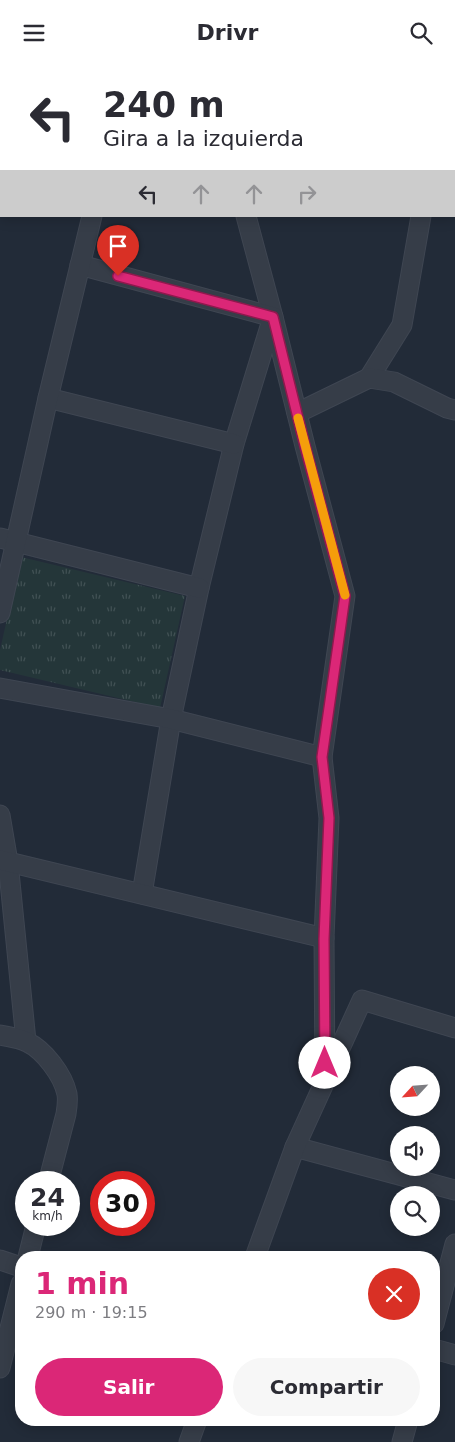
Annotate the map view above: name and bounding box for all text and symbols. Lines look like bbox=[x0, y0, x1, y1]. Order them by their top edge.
icon: menu bbox=[20, 19, 48, 47]
icon: search bbox=[407, 19, 435, 47]
text: Drivr bbox=[197, 20, 258, 45]
icon: left bbox=[20, 85, 85, 150]
text: 240 m bbox=[103, 85, 225, 125]
text: Gira a la izquierda bbox=[103, 126, 304, 151]
icon: left bbox=[134, 180, 162, 208]
icon: ahead bbox=[187, 180, 215, 208]
icon: ahead bbox=[240, 180, 268, 208]
icon: right bbox=[293, 180, 321, 208]
pin bbox=[97, 225, 139, 276]
icon: arrive bbox=[104, 232, 132, 260]
position arrow bbox=[298, 1036, 350, 1088]
north arrow bbox=[390, 1066, 440, 1116]
map controls bbox=[390, 1066, 440, 1236]
button: sound bbox=[390, 1126, 440, 1176]
speed limit sign: 30 bbox=[90, 1171, 155, 1236]
text: 24 bbox=[30, 1183, 65, 1212]
button: search bbox=[390, 1186, 440, 1236]
text: km/h bbox=[32, 1209, 63, 1223]
text: 1 min bbox=[35, 1266, 129, 1301]
button: close bbox=[368, 1268, 420, 1320]
text: 290 m · 19:15 bbox=[35, 1303, 148, 1322]
button: Salir bbox=[35, 1358, 223, 1416]
button: Compartir bbox=[233, 1358, 420, 1416]

